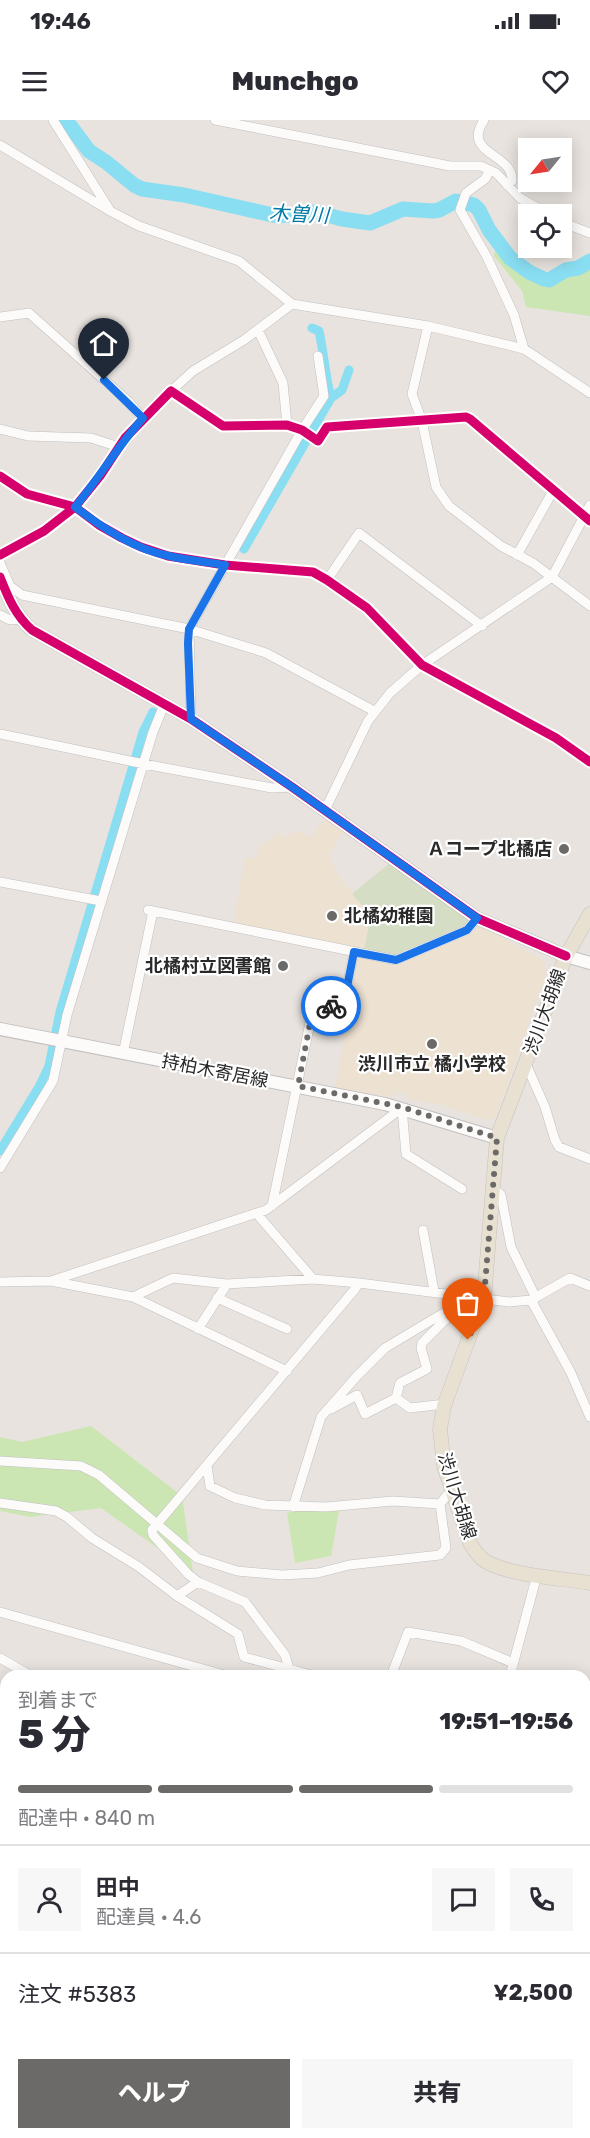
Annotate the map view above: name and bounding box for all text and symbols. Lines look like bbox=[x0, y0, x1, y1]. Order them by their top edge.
text: 19:46 bbox=[30, 8, 91, 35]
icon: menu bbox=[18, 65, 51, 98]
text: Munchgo bbox=[231, 65, 359, 97]
icon: heart bbox=[539, 65, 572, 98]
north arrow bbox=[518, 138, 572, 192]
map controls bbox=[518, 138, 572, 258]
water label: 木曽川 bbox=[268, 200, 332, 228]
button: locate bbox=[518, 204, 572, 258]
pin bbox=[78, 318, 129, 380]
icon: home bbox=[87, 327, 120, 360]
place label: Ａコープ北橘店 bbox=[427, 838, 552, 860]
marker: Ａコープ北橘店 bbox=[557, 842, 571, 856]
place label: 北橘幼稚園 bbox=[344, 905, 434, 927]
marker: 北橘幼稚園 bbox=[325, 909, 339, 923]
place label: 北橘村立図書館 bbox=[145, 955, 271, 977]
marker: 北橘村立図書館 bbox=[276, 959, 290, 973]
street label: 渋川大胡線 bbox=[519, 966, 571, 1058]
courier bbox=[301, 976, 361, 1036]
icon: bike bbox=[315, 990, 348, 1023]
marker: 渋川市立 橘小学校 bbox=[425, 1037, 439, 1051]
street label: 持柏木寄居線 bbox=[160, 1050, 270, 1092]
place label: 渋川市立 橘小学校 bbox=[358, 1053, 506, 1075]
pin bbox=[442, 1278, 493, 1340]
icon: bag bbox=[451, 1287, 484, 1320]
street label: 渋川大胡線 bbox=[433, 1450, 481, 1542]
text: 到着まで bbox=[18, 1688, 98, 1712]
text: 19:51–19:56 bbox=[440, 1708, 573, 1735]
text: 5 分 bbox=[18, 1712, 91, 1758]
text: 配達中 · 840 m bbox=[18, 1806, 155, 1830]
button: person bbox=[18, 1868, 81, 1931]
button: chat bbox=[432, 1868, 495, 1931]
button: phone bbox=[510, 1868, 573, 1931]
text: 田中 bbox=[96, 1874, 140, 1901]
text: 配達員 · 4.6 bbox=[96, 1905, 201, 1929]
text: ¥2,500 bbox=[493, 1979, 573, 2006]
text: 注文 #5383 bbox=[18, 1981, 136, 2008]
button: ヘルプ bbox=[18, 2059, 290, 2128]
button: 共有 bbox=[302, 2059, 573, 2128]

